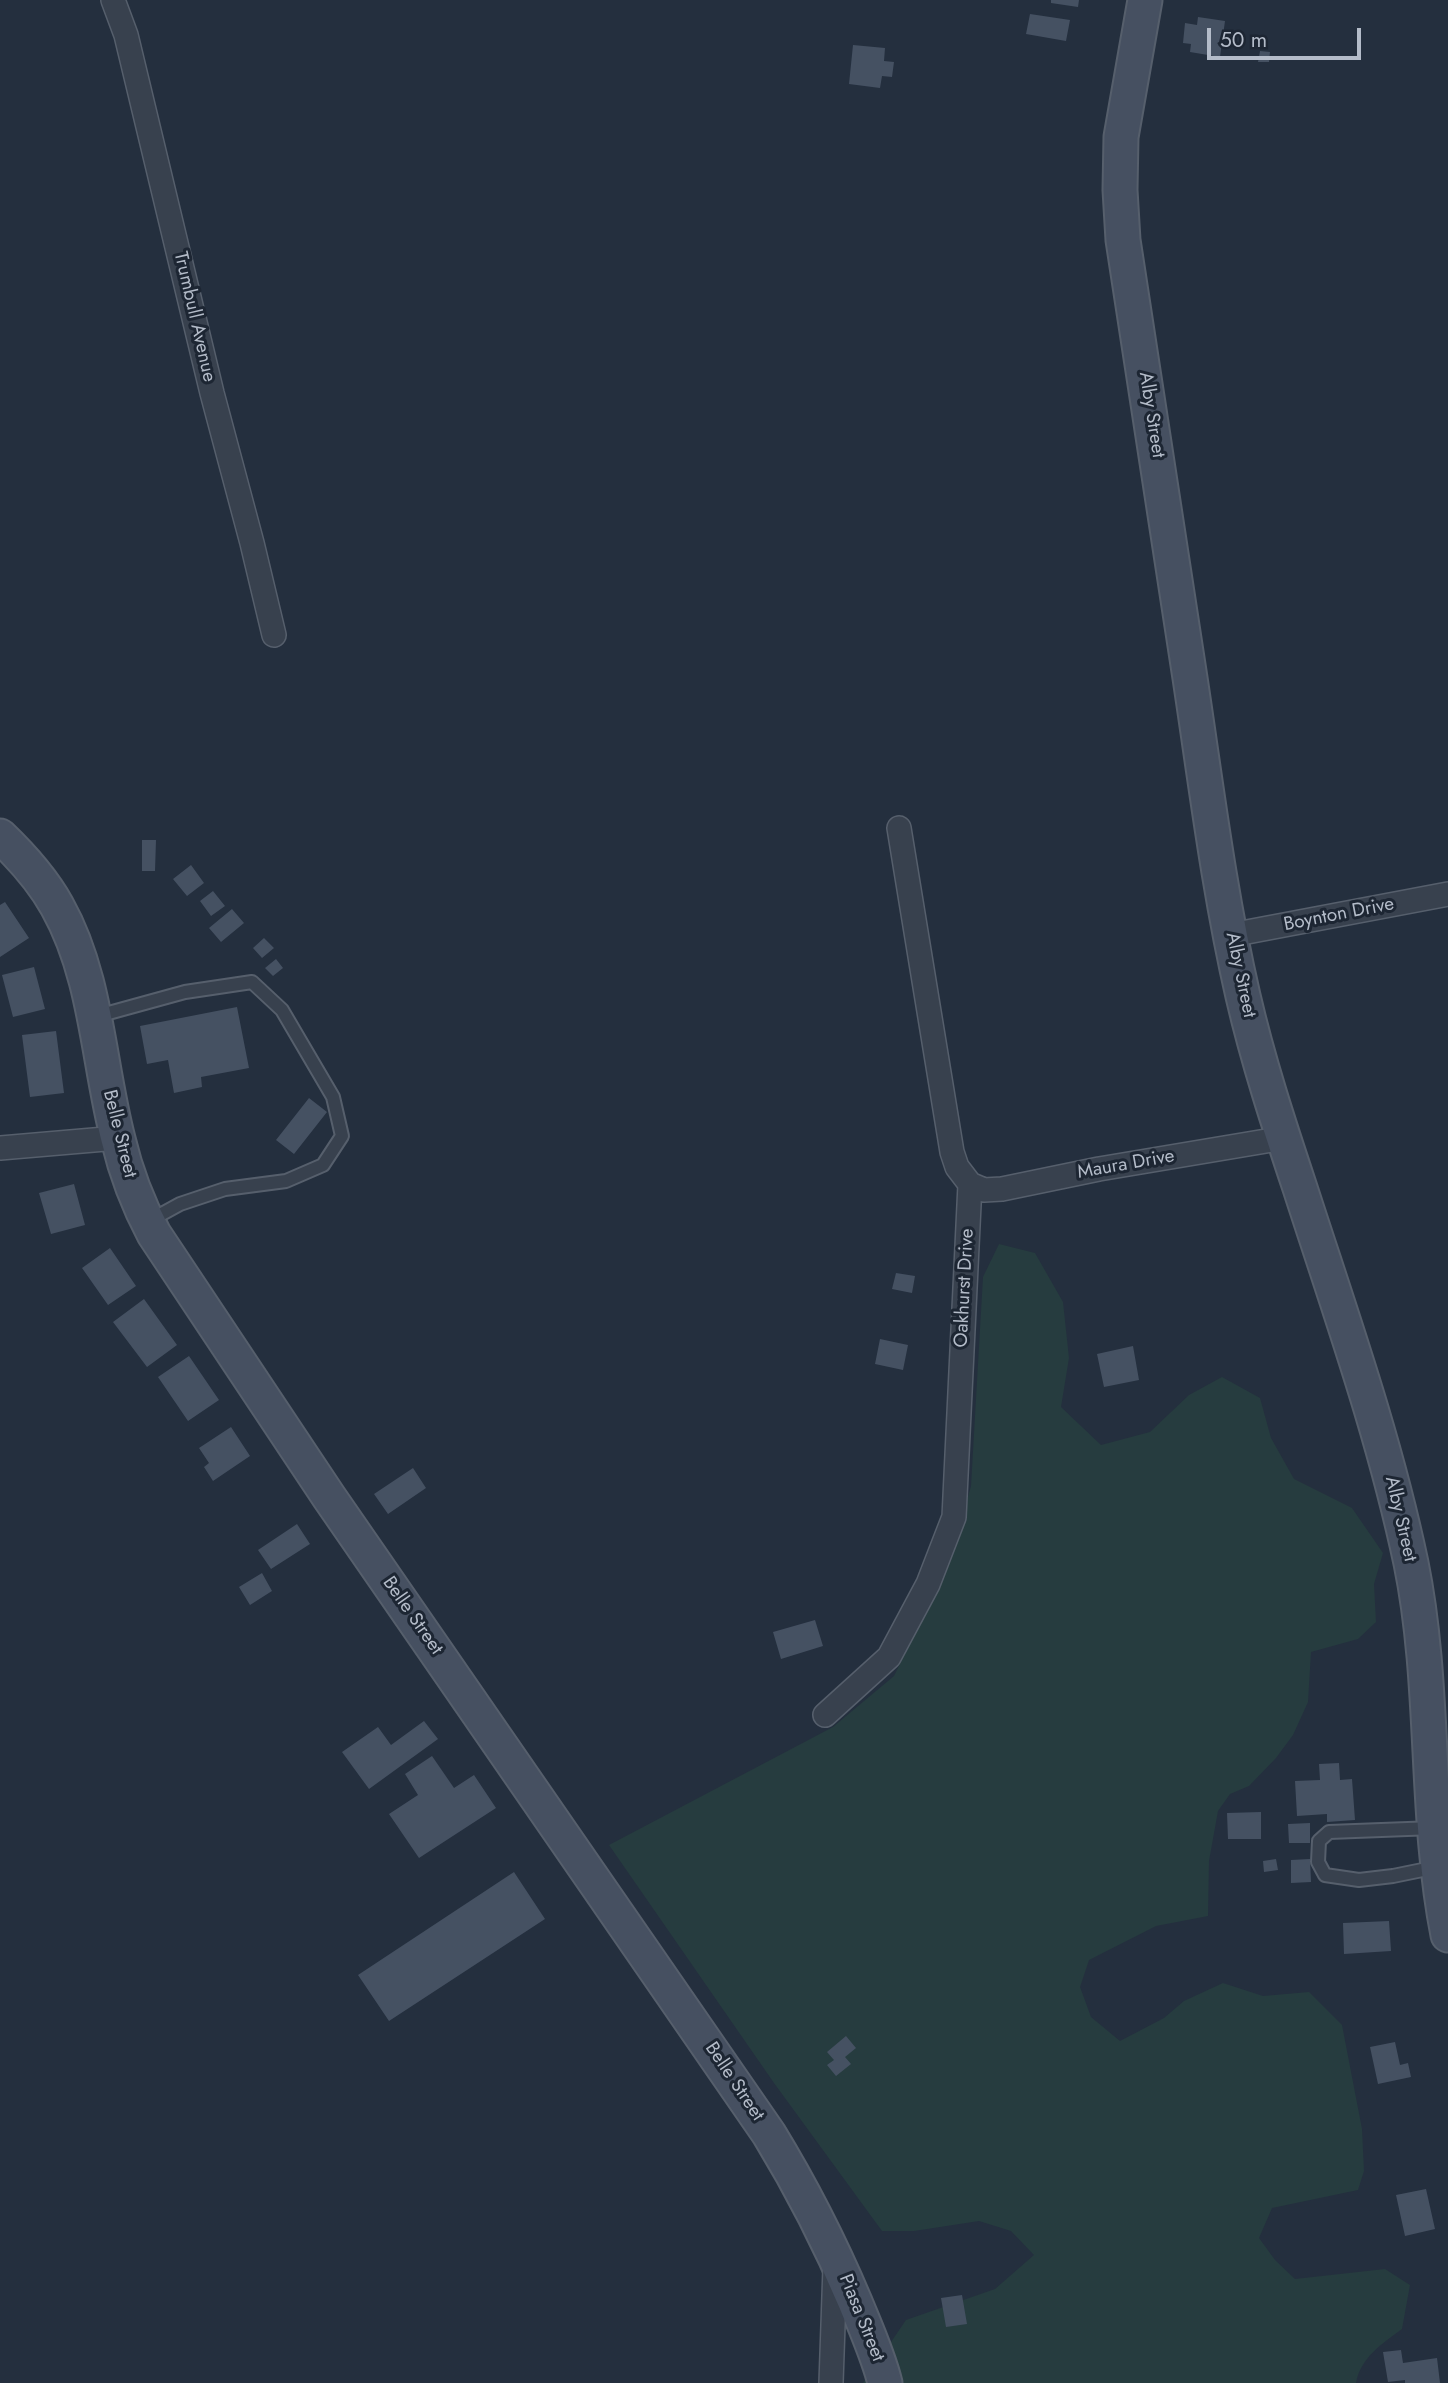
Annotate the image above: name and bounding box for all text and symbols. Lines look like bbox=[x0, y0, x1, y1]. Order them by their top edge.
scale bar bbox=[1210, 14, 1364, 58]
text: 50 m bbox=[1220, 25, 1267, 55]
street label: Trumbull Avenue bbox=[168, 250, 220, 384]
street label: Alby Street bbox=[1133, 370, 1169, 460]
street label: Boynton Drive bbox=[1282, 893, 1396, 937]
street label: Alby Street bbox=[1220, 930, 1260, 1020]
street label: Belle Street bbox=[97, 1088, 141, 1180]
street label: Maura Drive bbox=[1076, 1145, 1176, 1185]
street label: Oakhurst Drive bbox=[950, 1228, 980, 1348]
street label: Alby Street bbox=[1379, 1474, 1421, 1564]
street label: Belle Street bbox=[377, 1573, 447, 1659]
street label: Belle Street bbox=[699, 2038, 769, 2126]
street label: Piasa Street bbox=[833, 2271, 889, 2365]

